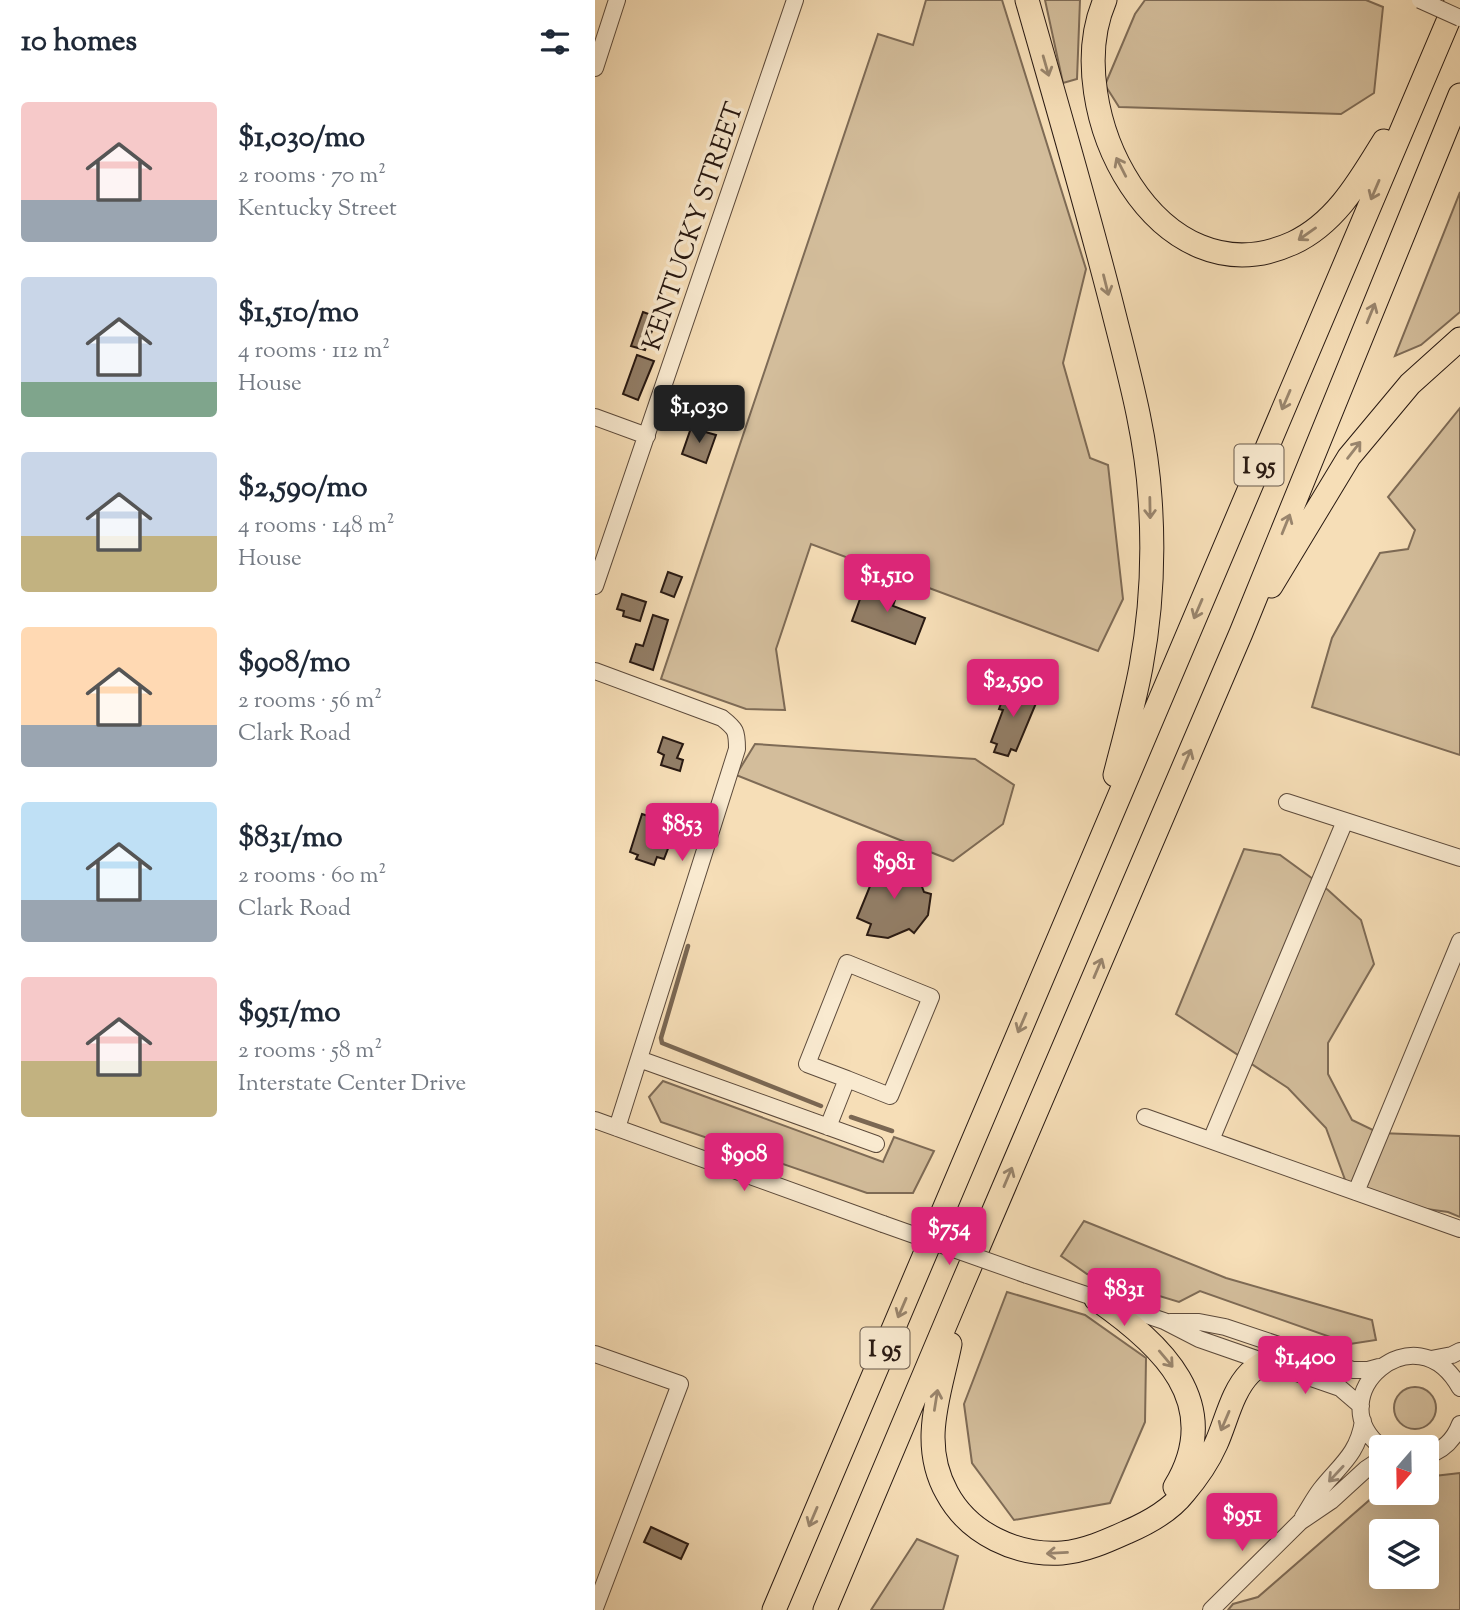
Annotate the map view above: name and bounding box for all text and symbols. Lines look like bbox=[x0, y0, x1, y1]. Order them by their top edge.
text: 10 homes bbox=[21, 21, 137, 64]
icon: filters bbox=[536, 23, 574, 61]
one-way arrow bbox=[1040, 54, 1053, 76]
street label: KENTUCKY STREET bbox=[635, 98, 754, 356]
text: $1,030/mo bbox=[238, 117, 365, 160]
icon: home bbox=[77, 130, 161, 214]
one-way arrow bbox=[1113, 157, 1127, 178]
text: 2 rooms · 70 m² bbox=[238, 160, 386, 193]
one-way arrow bbox=[1368, 179, 1381, 201]
text: Kentucky Street bbox=[238, 193, 397, 226]
one-way arrow bbox=[1298, 227, 1317, 241]
one-way arrow bbox=[1100, 273, 1113, 296]
text: $1,510/mo bbox=[238, 292, 359, 335]
one-way arrow bbox=[1366, 303, 1379, 325]
icon: home bbox=[77, 305, 161, 389]
text: 4 rooms · 112 m² bbox=[238, 335, 390, 368]
text: House bbox=[238, 368, 302, 401]
pin: $1,030 bbox=[642, 386, 756, 445]
one-way arrow bbox=[1279, 389, 1292, 410]
text: $1,030 bbox=[670, 391, 728, 424]
one-way arrow bbox=[1347, 441, 1362, 459]
road number: I 95 bbox=[1235, 444, 1283, 486]
text: $2,590/mo bbox=[238, 467, 368, 510]
icon: home bbox=[77, 480, 161, 564]
one-way arrow bbox=[1143, 496, 1157, 519]
text: 4 rooms · 148 m² bbox=[238, 510, 395, 543]
one-way arrow bbox=[1280, 514, 1293, 535]
text: House bbox=[238, 543, 302, 576]
pin: $1,510 bbox=[830, 554, 944, 614]
text: $1,510 bbox=[860, 560, 914, 593]
one-way arrow bbox=[1190, 598, 1203, 619]
text: $908/mo bbox=[238, 642, 350, 685]
icon: home bbox=[77, 655, 161, 739]
pin: $2,590 bbox=[956, 660, 1070, 719]
text: $2,590 bbox=[983, 665, 1043, 698]
text: 2 rooms · 56 m² bbox=[238, 685, 382, 718]
text: Clark Road bbox=[238, 718, 351, 751]
one-way arrow bbox=[1181, 748, 1194, 770]
pin: $853 bbox=[641, 804, 723, 863]
text: $853 bbox=[662, 809, 702, 842]
text: $831/mo bbox=[238, 817, 343, 860]
icon: home bbox=[77, 830, 161, 914]
pin: $981 bbox=[853, 842, 935, 901]
text: $981 bbox=[873, 847, 915, 880]
text: 2 rooms · 60 m² bbox=[238, 860, 386, 893]
text: Clark Road bbox=[238, 893, 351, 926]
one-way arrow bbox=[1092, 957, 1105, 979]
text: $951/mo bbox=[238, 992, 341, 1035]
icon: home bbox=[77, 1005, 161, 1089]
one-way arrow bbox=[1015, 1012, 1028, 1034]
text: 2 rooms · 58 m² bbox=[238, 1035, 382, 1068]
text: Interstate Center Drive bbox=[238, 1068, 466, 1101]
pin: $908 bbox=[703, 1134, 785, 1193]
text: $908 bbox=[720, 1139, 768, 1172]
one-way arrow bbox=[1002, 1167, 1015, 1188]
pin: $754 bbox=[908, 1208, 990, 1267]
text: $754 bbox=[927, 1213, 971, 1246]
pin: $831 bbox=[1083, 1268, 1165, 1328]
text: $831 bbox=[1104, 1274, 1144, 1307]
one-way arrow bbox=[895, 1296, 908, 1318]
road number: I 95 bbox=[861, 1328, 909, 1368]
pin: $1,400 bbox=[1248, 1336, 1362, 1396]
text: $1,400 bbox=[1274, 1342, 1336, 1375]
one-way arrow bbox=[1158, 1349, 1174, 1367]
one-way arrow bbox=[930, 1389, 943, 1412]
one-way arrow bbox=[1218, 1409, 1231, 1431]
north arrow bbox=[1369, 1435, 1439, 1505]
map controls bbox=[1369, 1435, 1439, 1589]
one-way arrow bbox=[1328, 1464, 1344, 1482]
pin: $951 bbox=[1201, 1494, 1283, 1553]
text: $951 bbox=[1222, 1499, 1262, 1532]
one-way arrow bbox=[806, 1506, 819, 1527]
button: layers bbox=[1369, 1519, 1439, 1589]
one-way arrow bbox=[1045, 1546, 1068, 1559]

